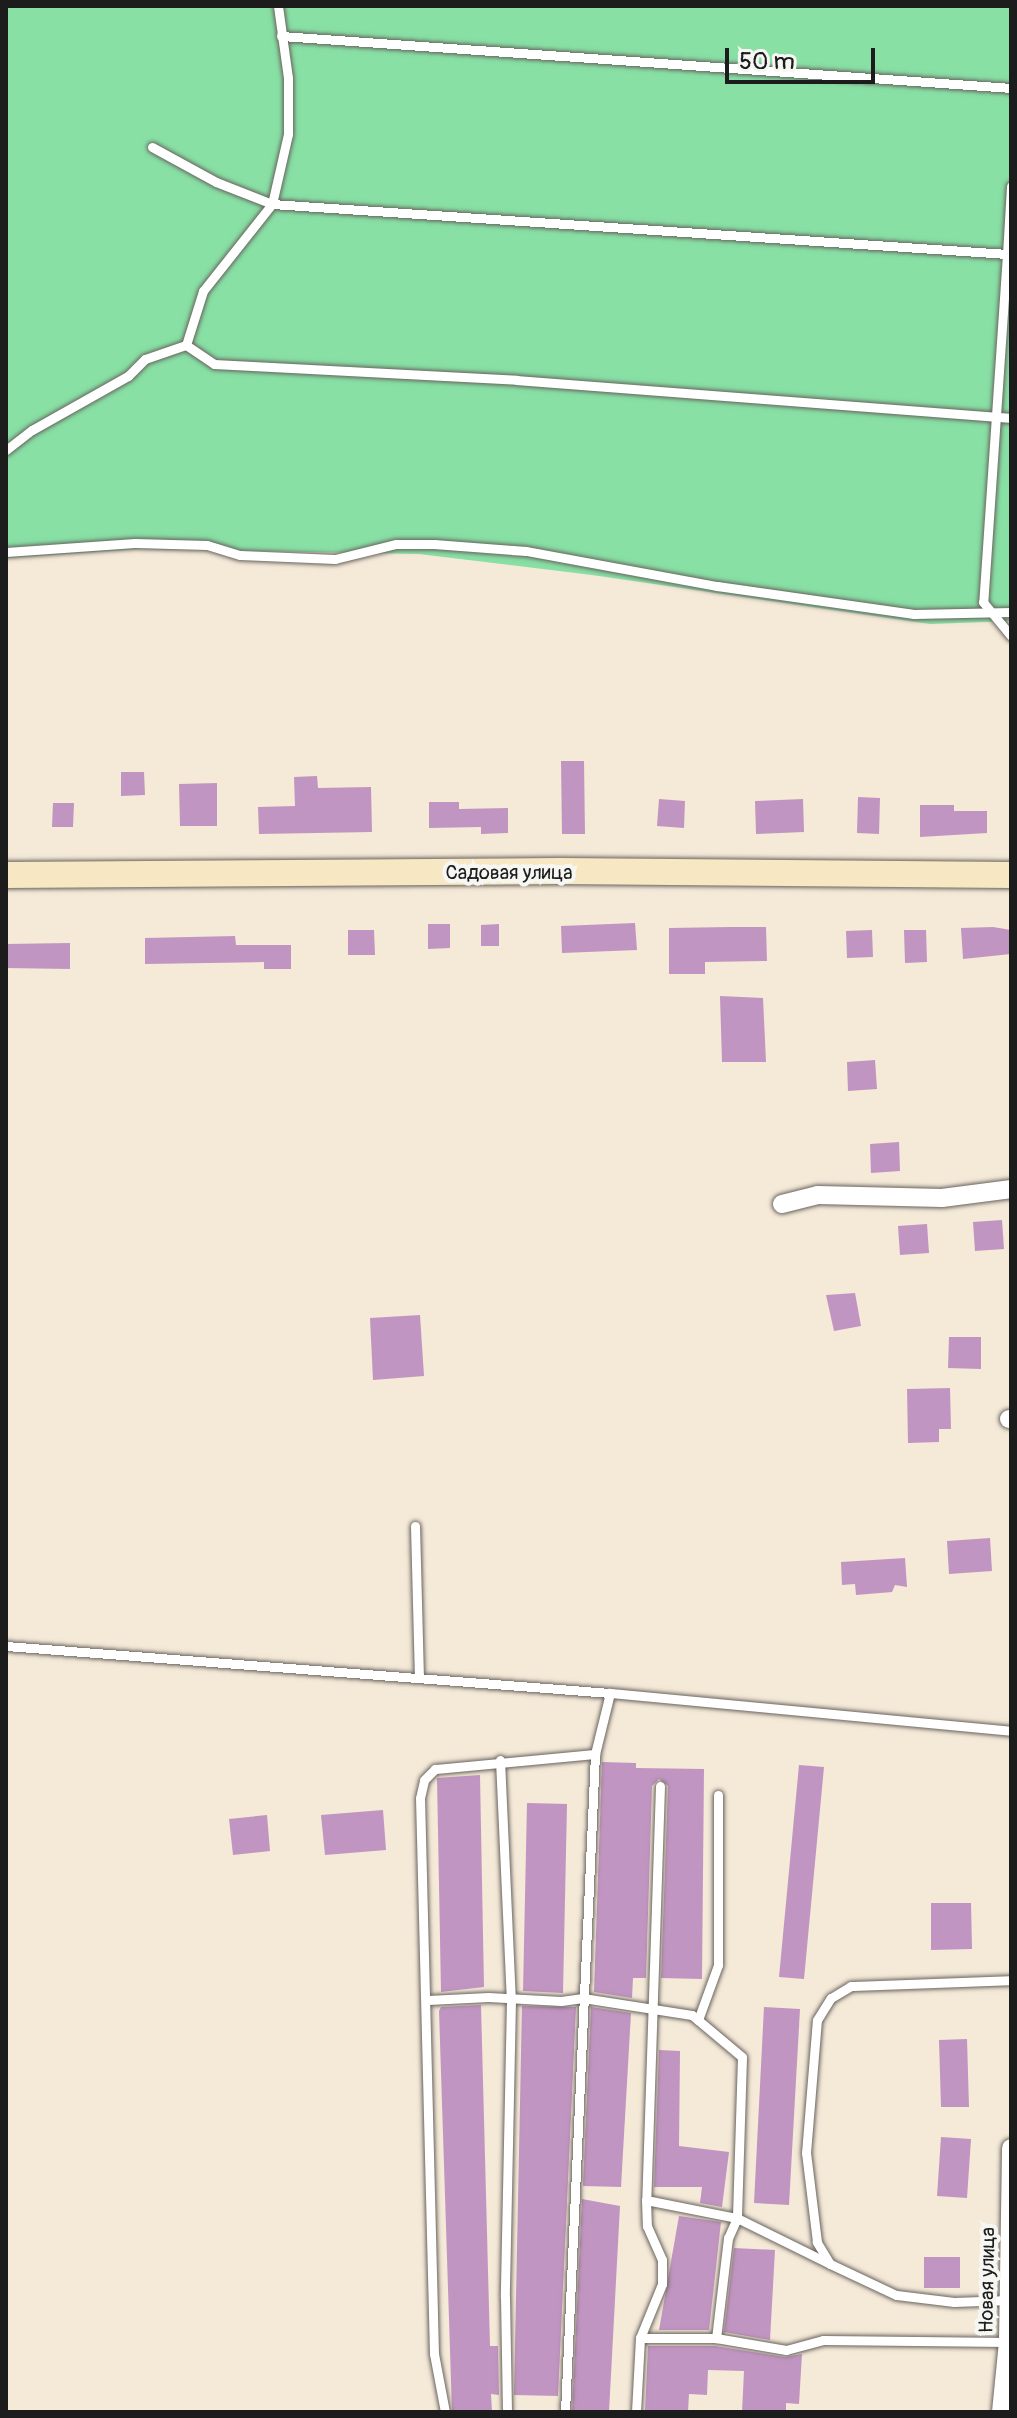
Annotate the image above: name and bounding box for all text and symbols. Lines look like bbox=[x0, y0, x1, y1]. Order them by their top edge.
scale bar bbox=[729, 32, 879, 82]
text: 50 m bbox=[739, 47, 795, 76]
street label: Садовая улица bbox=[445, 860, 573, 884]
street label: Новая улица bbox=[974, 2227, 1000, 2333]

